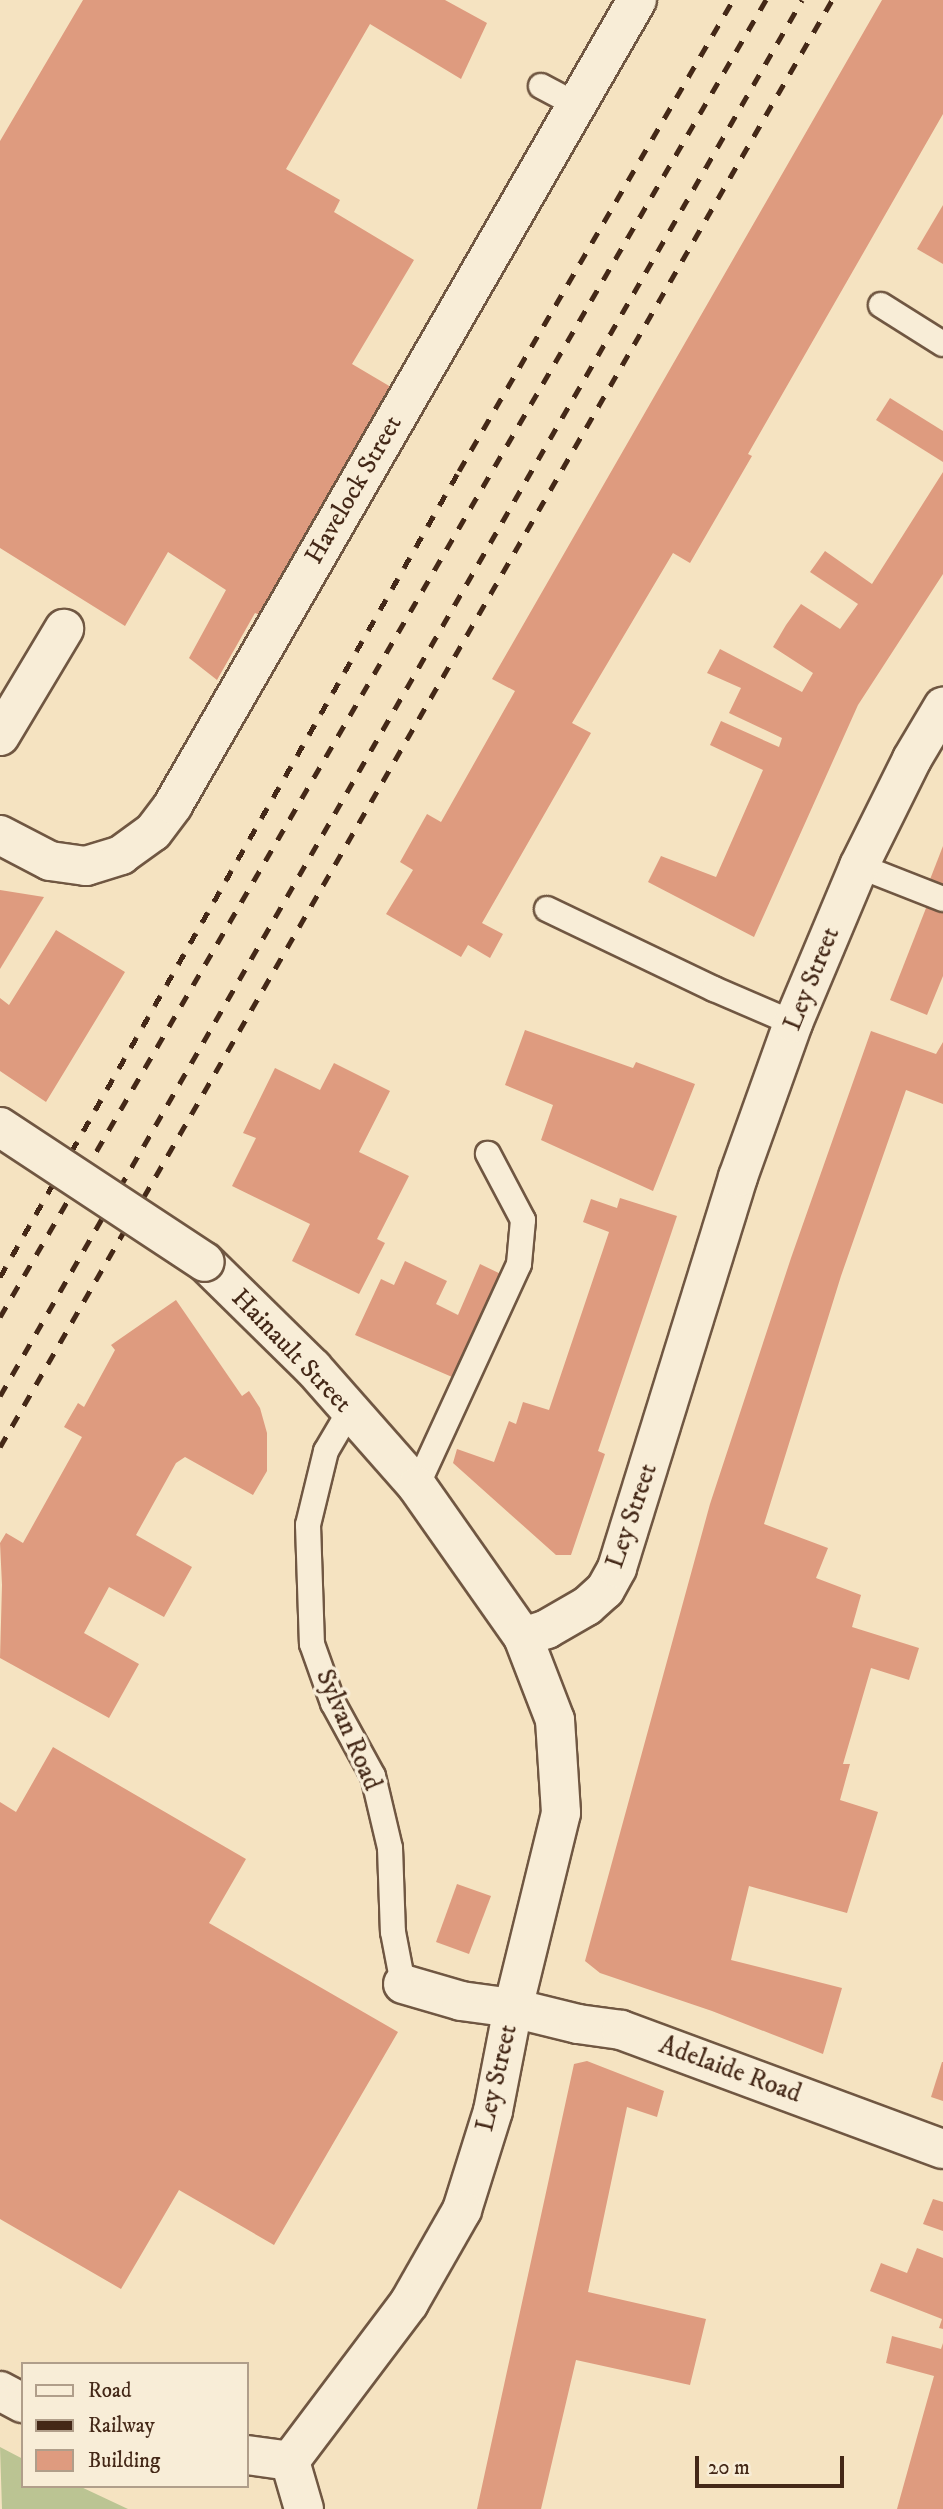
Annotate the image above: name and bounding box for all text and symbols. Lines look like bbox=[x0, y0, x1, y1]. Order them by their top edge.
street label: Havelock Street bbox=[299, 410, 409, 570]
street label: Ley Street bbox=[777, 923, 847, 1035]
street label: Hainault Street bbox=[224, 1283, 358, 1419]
street label: Ley Street bbox=[600, 1459, 664, 1573]
street label: Sylvan Road bbox=[309, 1665, 387, 1795]
street label: Ley Street bbox=[470, 2021, 524, 2135]
street label: Adelaide Road bbox=[655, 2030, 805, 2110]
legend bbox=[21, 2362, 248, 2488]
text: Road bbox=[88, 2378, 132, 2404]
text: Railway bbox=[88, 2413, 155, 2439]
scale bar bbox=[698, 2442, 847, 2486]
text: Building bbox=[88, 2448, 160, 2474]
text: 20 m bbox=[708, 2455, 750, 2481]

